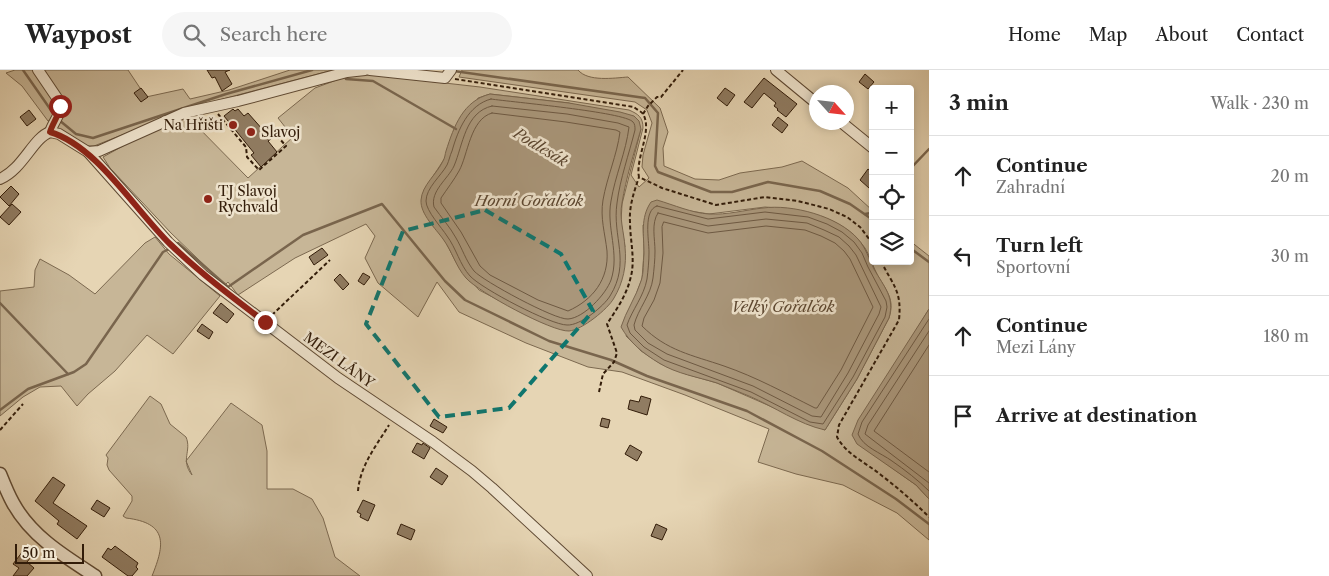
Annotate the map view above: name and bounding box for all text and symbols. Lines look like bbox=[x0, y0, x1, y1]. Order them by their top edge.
search box bbox=[162, 12, 512, 57]
text: Waypost bbox=[25, 20, 132, 49]
icon: search bbox=[180, 21, 208, 49]
text: Search here bbox=[220, 23, 327, 46]
text: Home bbox=[1008, 24, 1061, 46]
text: Map bbox=[1089, 24, 1127, 46]
text: About bbox=[1155, 24, 1208, 46]
text: Contact bbox=[1236, 24, 1304, 46]
north arrow bbox=[809, 85, 854, 130]
map controls bbox=[869, 85, 914, 265]
button: + bbox=[869, 85, 914, 130]
text: 3 min bbox=[949, 90, 1009, 115]
text: Walk · 230 m bbox=[1210, 93, 1309, 113]
route start bbox=[49, 95, 72, 118]
place label: Na Hřišti bbox=[163, 116, 223, 134]
marker: Na Hřišti bbox=[227, 119, 239, 131]
place label: Slavoj bbox=[261, 123, 300, 141]
water label: Podlesák bbox=[509, 123, 572, 171]
marker: Slavoj bbox=[245, 126, 257, 138]
button: − bbox=[869, 130, 914, 175]
text: Continue bbox=[996, 154, 1088, 177]
icon: ahead bbox=[949, 162, 977, 190]
text: 20 m bbox=[1270, 166, 1309, 186]
button: locate bbox=[869, 175, 914, 220]
text: Zahradní bbox=[996, 177, 1065, 197]
place label: TJ Slavoj Rychvald bbox=[218, 182, 279, 216]
water label: Horní Gořalčok bbox=[474, 191, 583, 210]
marker: TJ Slavoj Rychvald bbox=[202, 193, 214, 205]
button: layers bbox=[869, 220, 914, 265]
text: Turn left bbox=[996, 234, 1083, 257]
icon: left bbox=[949, 242, 977, 270]
text: 30 m bbox=[1271, 246, 1309, 266]
text: Sportovní bbox=[996, 257, 1070, 277]
water label: Velký Gořalčok bbox=[731, 297, 835, 316]
route end bbox=[254, 311, 277, 334]
text: Continue bbox=[996, 314, 1088, 337]
icon: ahead bbox=[949, 322, 977, 350]
text: 180 m bbox=[1263, 326, 1309, 346]
street label: MEZI LÁNY bbox=[300, 328, 379, 392]
text: Mezi Lány bbox=[996, 337, 1076, 357]
icon: arrive bbox=[949, 402, 977, 430]
text: Arrive at destination bbox=[996, 404, 1197, 427]
scale bar bbox=[15, 541, 84, 564]
text: 50 m bbox=[22, 544, 55, 562]

